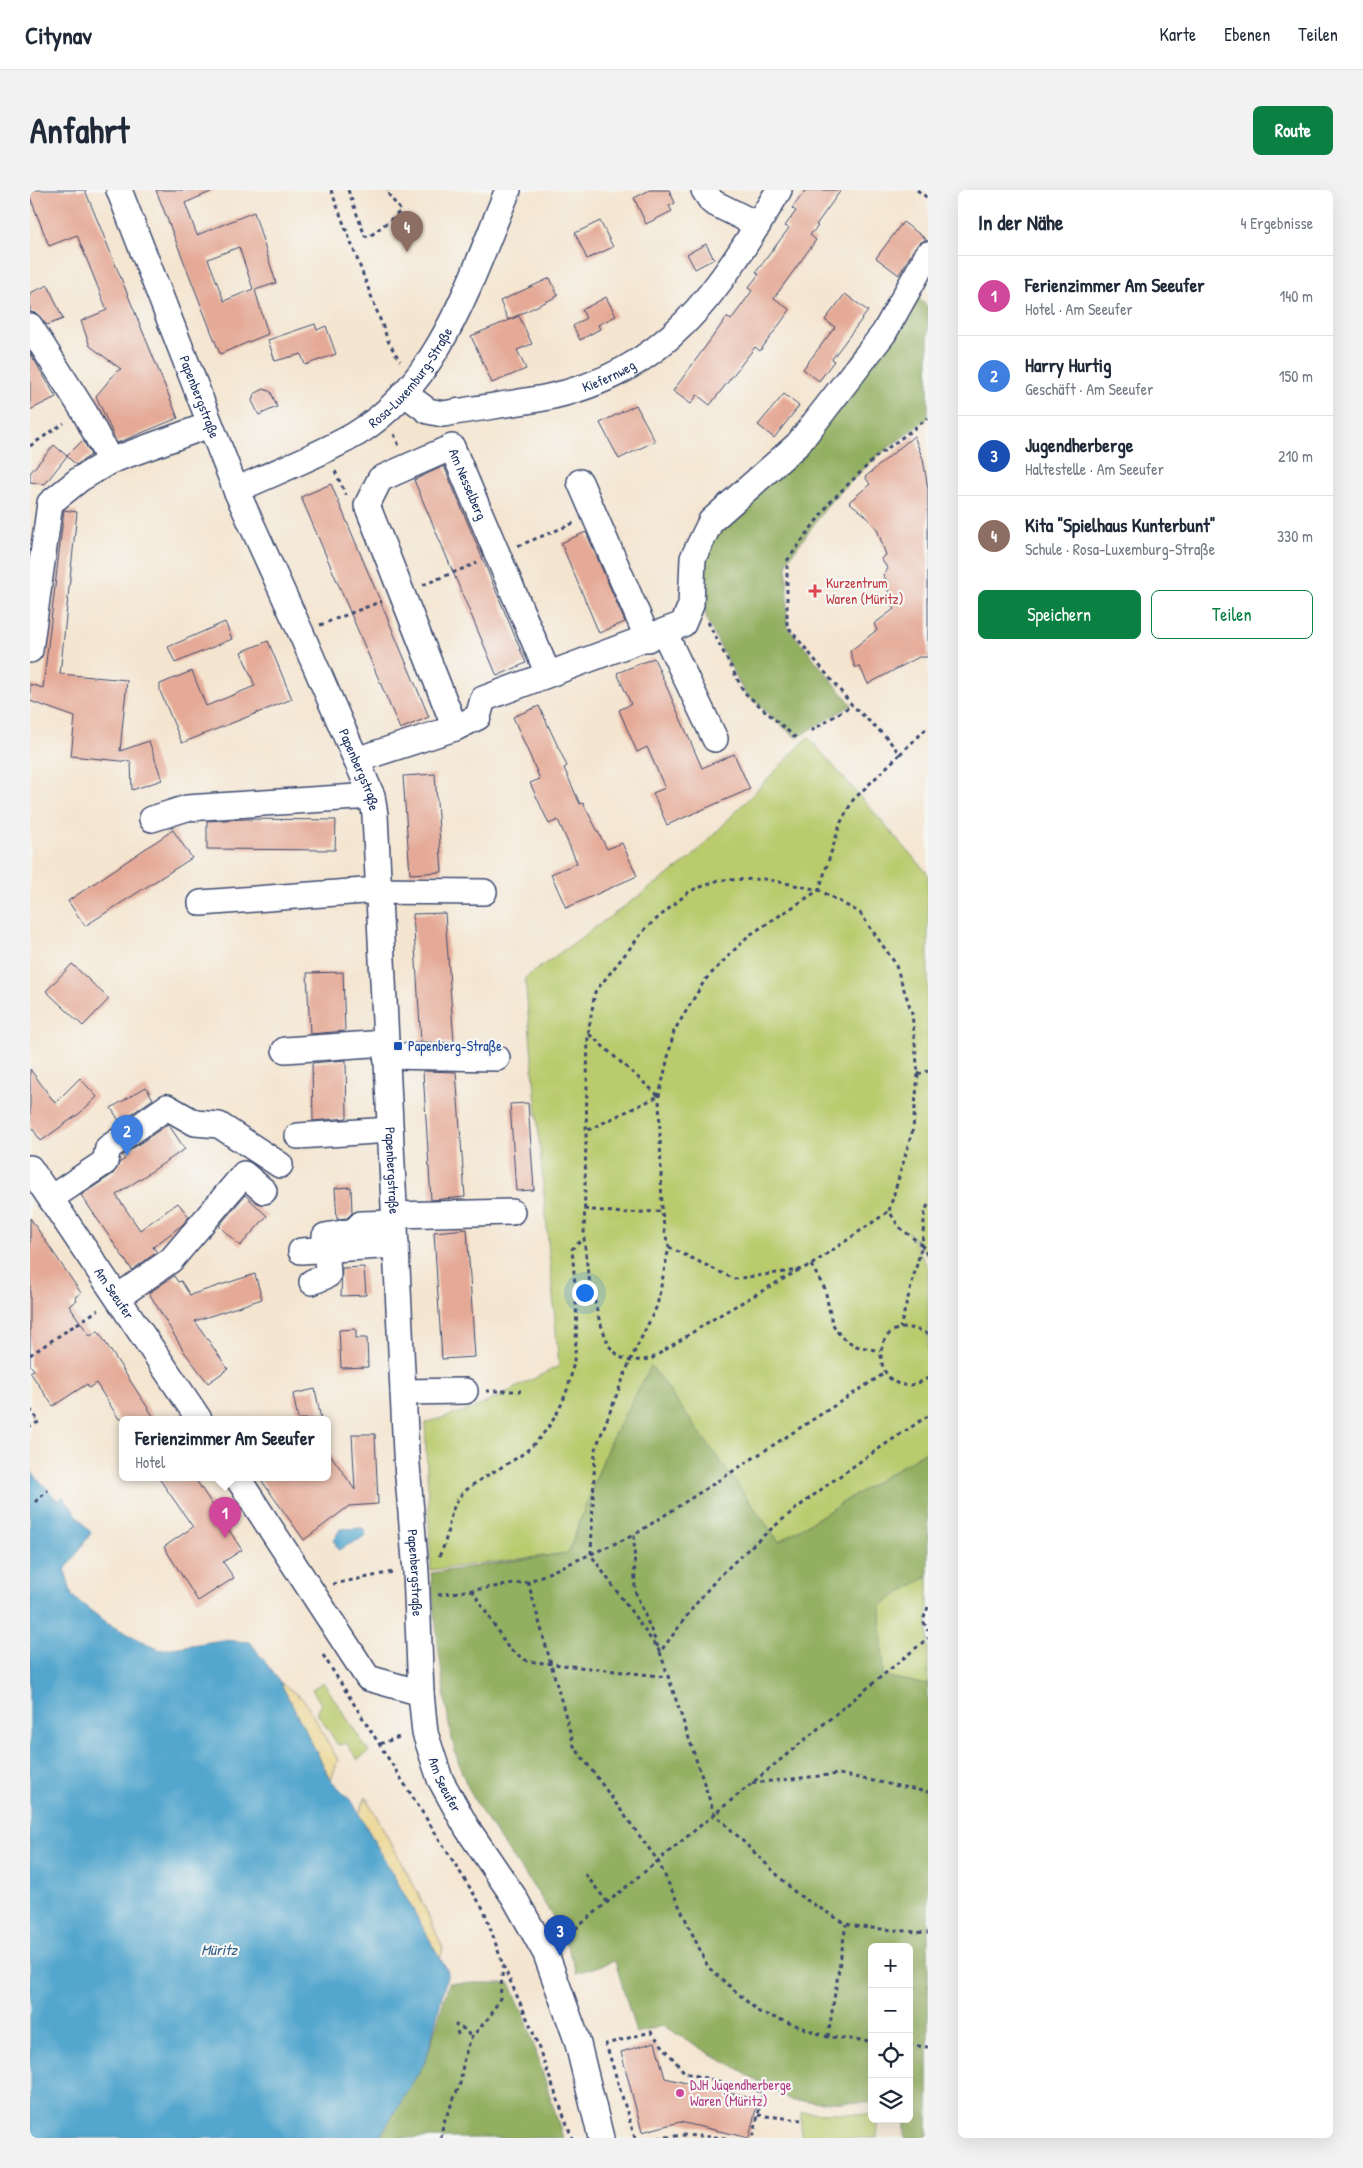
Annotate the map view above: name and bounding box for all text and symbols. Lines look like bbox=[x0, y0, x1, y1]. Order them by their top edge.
text: Citynav bbox=[25, 19, 92, 51]
text: Karte bbox=[1160, 22, 1196, 47]
text: Ebenen bbox=[1224, 22, 1270, 47]
text: Teilen bbox=[1298, 22, 1338, 47]
button: Route bbox=[1253, 106, 1333, 155]
text: Anfahrt bbox=[30, 107, 129, 154]
text: In der Nähe bbox=[978, 208, 1063, 237]
pin: 4 bbox=[391, 211, 423, 252]
text: 4 Ergebnisse bbox=[1241, 212, 1313, 234]
text: Ferienzimmer Am Seeufer bbox=[1025, 272, 1205, 298]
text: 1 bbox=[991, 285, 997, 307]
text: 140 m bbox=[1279, 285, 1313, 307]
text: Hotel · Am Seeufer bbox=[1025, 298, 1133, 320]
street label: Rosa-Luxemburg-Straße bbox=[364, 323, 456, 432]
text: Harry Hurtig bbox=[1025, 352, 1111, 378]
street label: Papenbergstraße bbox=[175, 353, 225, 441]
street label: Kiefernweg bbox=[579, 355, 639, 396]
text: 2 bbox=[990, 365, 998, 387]
text: 150 m bbox=[1279, 365, 1313, 387]
text: Geschäft · Am Seeufer bbox=[1025, 378, 1153, 400]
text: Jugendherberge bbox=[1025, 432, 1133, 458]
street label: Am Nesselberg bbox=[445, 445, 492, 523]
text: 3 bbox=[990, 445, 998, 467]
text: 210 m bbox=[1278, 445, 1313, 467]
text: Haltestelle · Am Seeufer bbox=[1025, 458, 1164, 480]
text: Kita "Spielhaus Kunterbunt" bbox=[1025, 512, 1216, 538]
text: 4 bbox=[991, 525, 997, 547]
text: 330 m bbox=[1277, 525, 1313, 547]
text: Schule · Rosa-Luxemburg-Straße bbox=[1025, 538, 1215, 560]
place label: Kurzentrum Waren (Müritz) bbox=[826, 573, 904, 608]
marker: Kurzentrum Waren (Müritz) bbox=[808, 584, 822, 598]
button: Speichern bbox=[978, 590, 1141, 639]
button: Teilen bbox=[1151, 590, 1313, 639]
street label: Papenbergstraße bbox=[335, 726, 384, 812]
place label: Papenberg-Straße bbox=[408, 1036, 502, 1056]
marker: Papenberg-Straße bbox=[392, 1040, 404, 1052]
pin: 2 bbox=[111, 1115, 143, 1156]
street label: Papenbergstraße bbox=[381, 1126, 404, 1215]
street label: Am Seeufer bbox=[90, 1263, 139, 1323]
your location bbox=[572, 1280, 598, 1306]
popup bbox=[119, 1416, 331, 1481]
text: Ferienzimmer Am Seeufer bbox=[135, 1425, 315, 1451]
text: Hotel bbox=[135, 1451, 165, 1473]
pin: 1 bbox=[209, 1497, 241, 1538]
street label: Papenbergstraße bbox=[403, 1528, 428, 1617]
street label: Am Seeufer bbox=[425, 1755, 467, 1816]
pin: 3 bbox=[544, 1915, 576, 1956]
water label: Müritz bbox=[201, 1939, 238, 1960]
map controls bbox=[868, 1943, 913, 2123]
button: + bbox=[868, 1943, 913, 1988]
button: − bbox=[868, 1988, 913, 2033]
button: locate bbox=[868, 2033, 913, 2078]
place label: DJH Jugendherberge Waren (Müritz) bbox=[690, 2075, 792, 2110]
button: layers bbox=[868, 2078, 913, 2123]
marker: DJH Jugendherberge Waren (Müritz) bbox=[674, 2087, 686, 2099]

